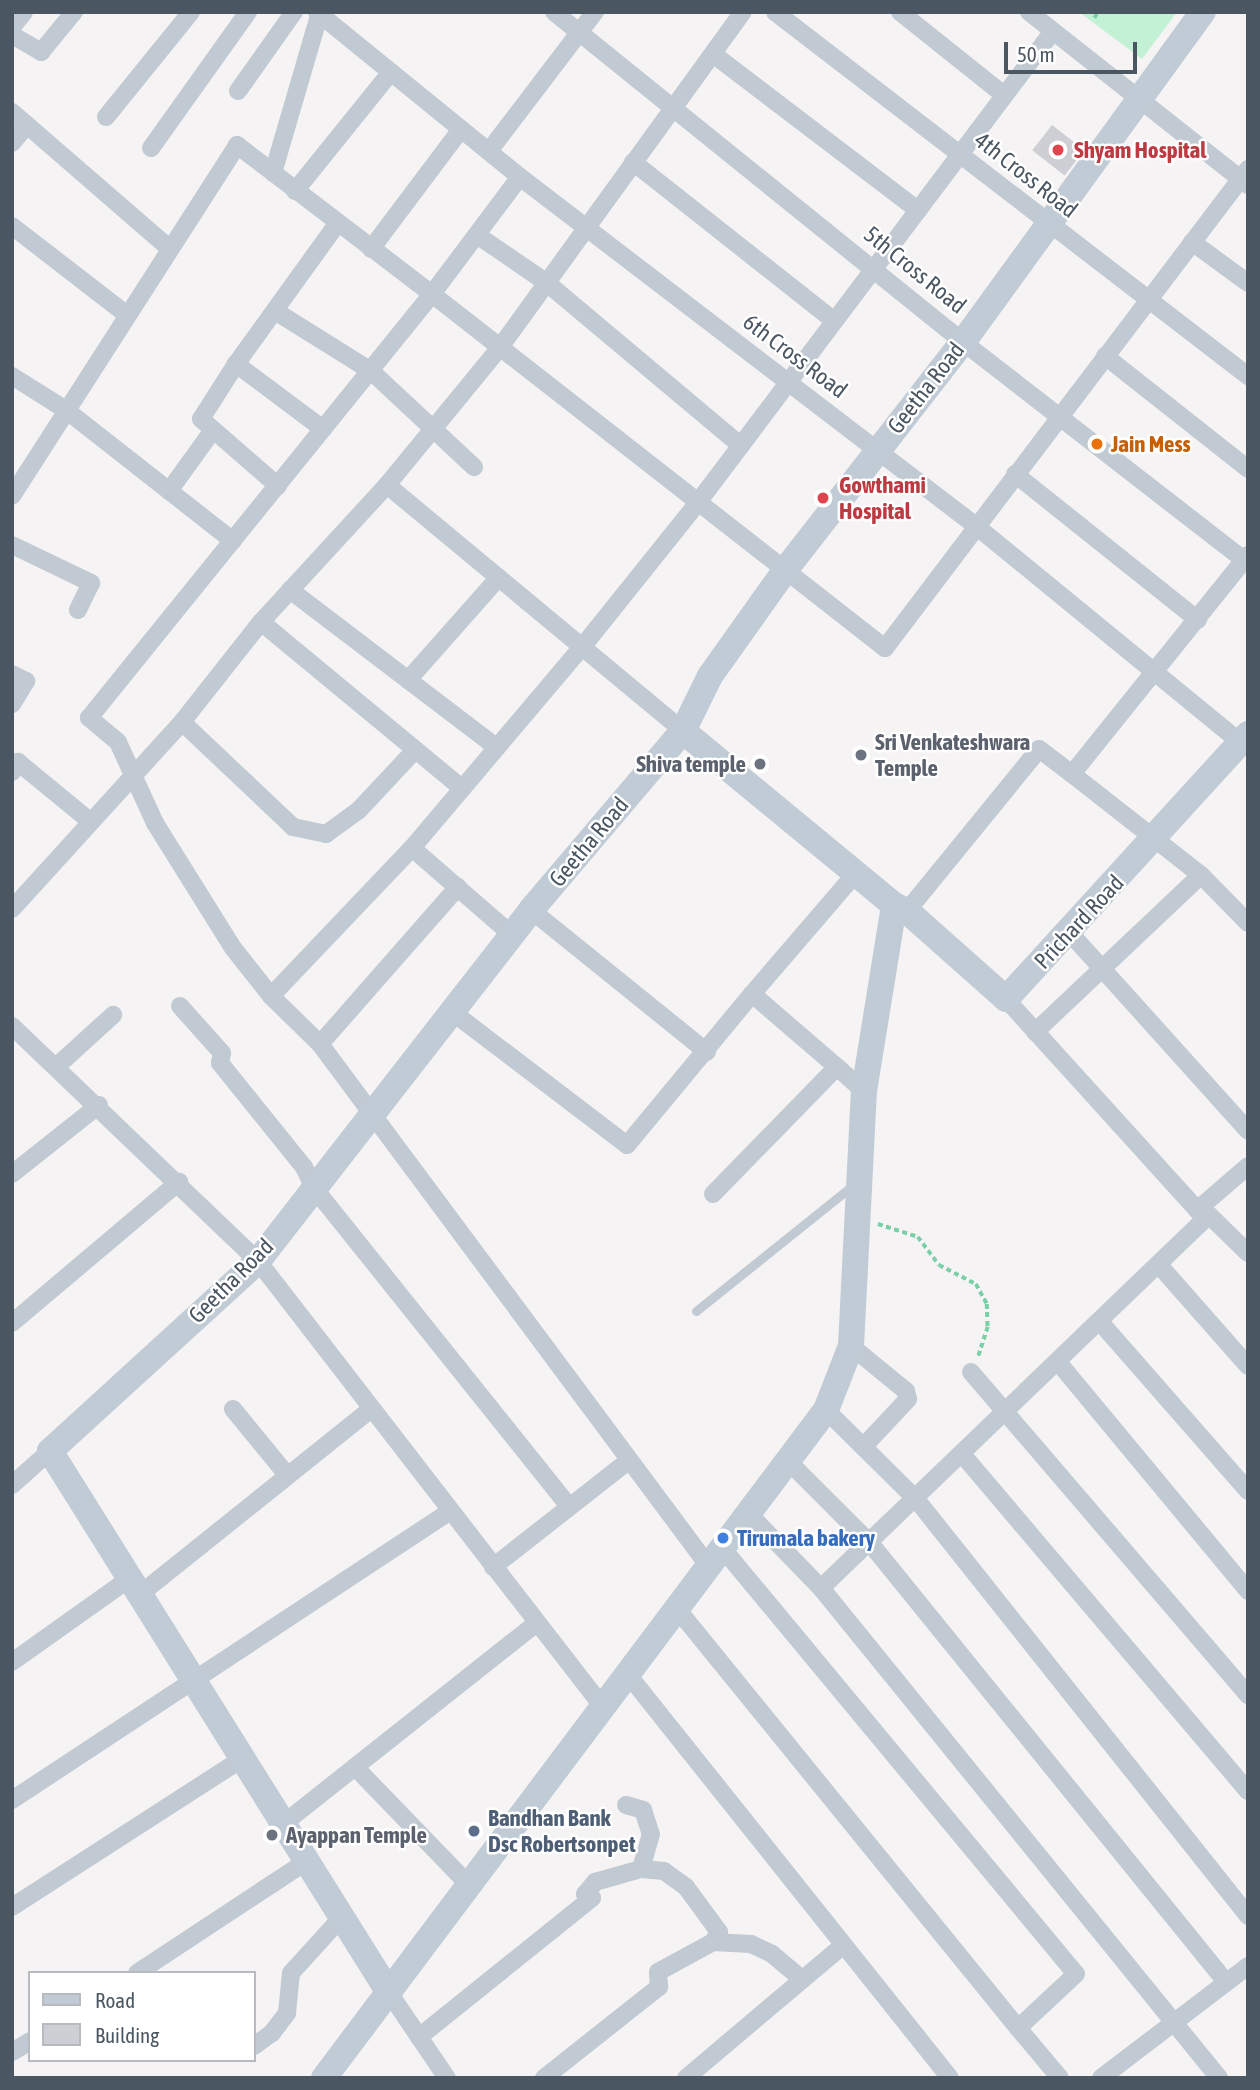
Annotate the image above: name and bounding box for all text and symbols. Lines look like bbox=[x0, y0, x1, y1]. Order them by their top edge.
scale bar bbox=[1008, 28, 1141, 72]
text: 50 m bbox=[1017, 42, 1055, 66]
street label: 4th Cross Road bbox=[969, 126, 1083, 224]
place label: Shyam Hospital bbox=[1074, 136, 1206, 164]
marker: Shyam Hospital bbox=[1048, 140, 1068, 160]
street label: 5th Cross Road bbox=[859, 221, 971, 319]
street label: 6th Cross Road bbox=[738, 308, 852, 404]
street label: Geetha Road bbox=[882, 337, 970, 439]
place label: Jain Mess bbox=[1111, 430, 1191, 458]
marker: Jain Mess bbox=[1089, 436, 1105, 452]
place label: Gowthami Hospital bbox=[839, 471, 926, 525]
marker: Gowthami Hospital bbox=[813, 488, 833, 508]
place label: Sri Venkateshwara Temple bbox=[875, 728, 1030, 782]
marker: Sri Venkateshwara Temple bbox=[853, 747, 869, 763]
place label: Shiva temple bbox=[636, 750, 746, 778]
marker: Shiva temple bbox=[752, 756, 768, 772]
street label: Geetha Road bbox=[544, 792, 634, 892]
street label: Prichard Road bbox=[1029, 869, 1129, 975]
street label: Geetha Road bbox=[183, 1233, 279, 1329]
place label: Tirumala bakery bbox=[737, 1524, 875, 1552]
marker: Tirumala bakery bbox=[715, 1530, 731, 1546]
place label: Bandhan Bank Dsc Robertsonpet bbox=[488, 1804, 636, 1858]
place label: Ayappan Temple bbox=[286, 1821, 427, 1849]
marker: Bandhan Bank Dsc Robertsonpet bbox=[466, 1823, 482, 1839]
marker: Ayappan Temple bbox=[264, 1827, 280, 1843]
legend bbox=[28, 1971, 256, 2062]
text: Road bbox=[95, 1988, 135, 2012]
text: Building bbox=[95, 2023, 159, 2047]

